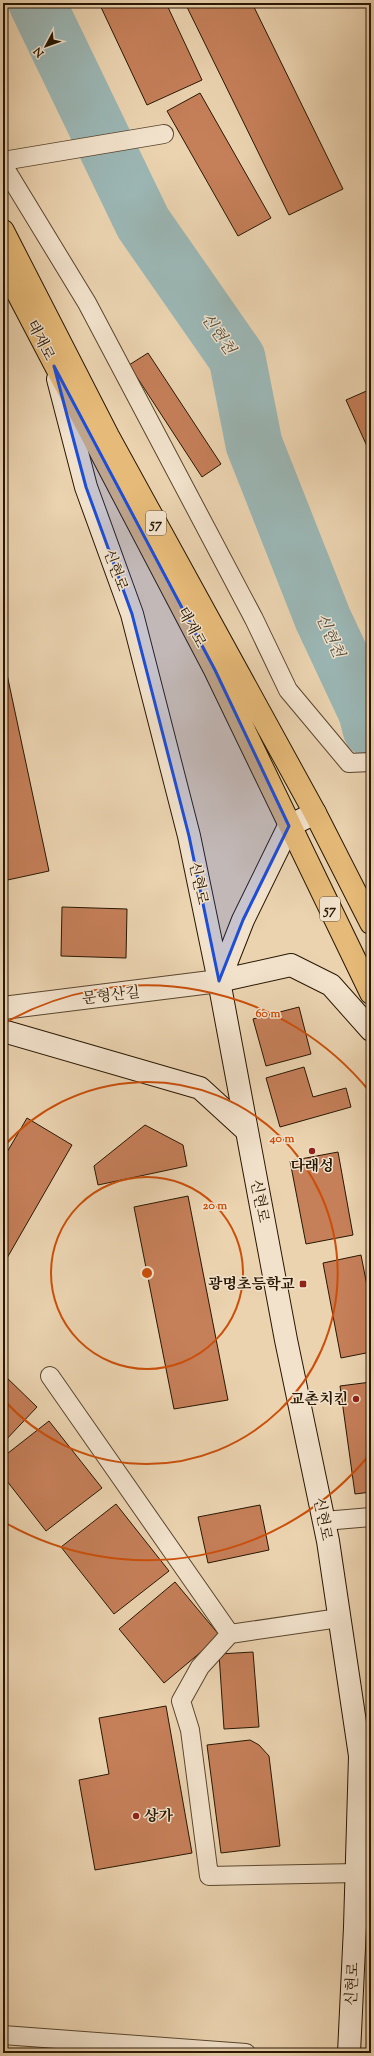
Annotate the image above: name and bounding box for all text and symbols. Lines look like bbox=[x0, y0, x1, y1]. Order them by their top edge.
north arrow bbox=[26, 26, 66, 66]
text: N bbox=[30, 43, 49, 61]
water label: 신현천 bbox=[194, 309, 241, 361]
street label: 태재로 bbox=[20, 317, 59, 365]
road number: 57 bbox=[146, 511, 166, 535]
street label: 신현로 bbox=[97, 546, 132, 595]
street label: 태재로 bbox=[171, 604, 210, 652]
water label: 신현천 bbox=[309, 610, 349, 663]
street label: 신현로 bbox=[183, 860, 212, 907]
road number: 57 bbox=[320, 897, 340, 921]
street label: 문형산길 bbox=[81, 983, 141, 1010]
text: 60 m bbox=[256, 1005, 280, 1023]
text: 40 m bbox=[269, 1130, 294, 1148]
marker: 다래성 bbox=[307, 1146, 317, 1156]
place label: 다래성 bbox=[290, 1157, 334, 1178]
street label: 신현로 bbox=[244, 1178, 273, 1225]
text: 20 m bbox=[203, 1197, 227, 1215]
centre of rings bbox=[140, 1266, 154, 1280]
place label: 광명초등학교 bbox=[208, 1275, 295, 1296]
marker: 광명초등학교 bbox=[298, 1279, 308, 1289]
place label: 교촌치킨 bbox=[290, 1390, 348, 1411]
marker: 교촌치킨 bbox=[351, 1394, 361, 1404]
street label: 신현로 bbox=[307, 1496, 336, 1543]
place label: 상가 bbox=[144, 1807, 173, 1828]
marker: 상가 bbox=[131, 1811, 141, 1821]
street label: 신현로 bbox=[342, 1961, 365, 2006]

